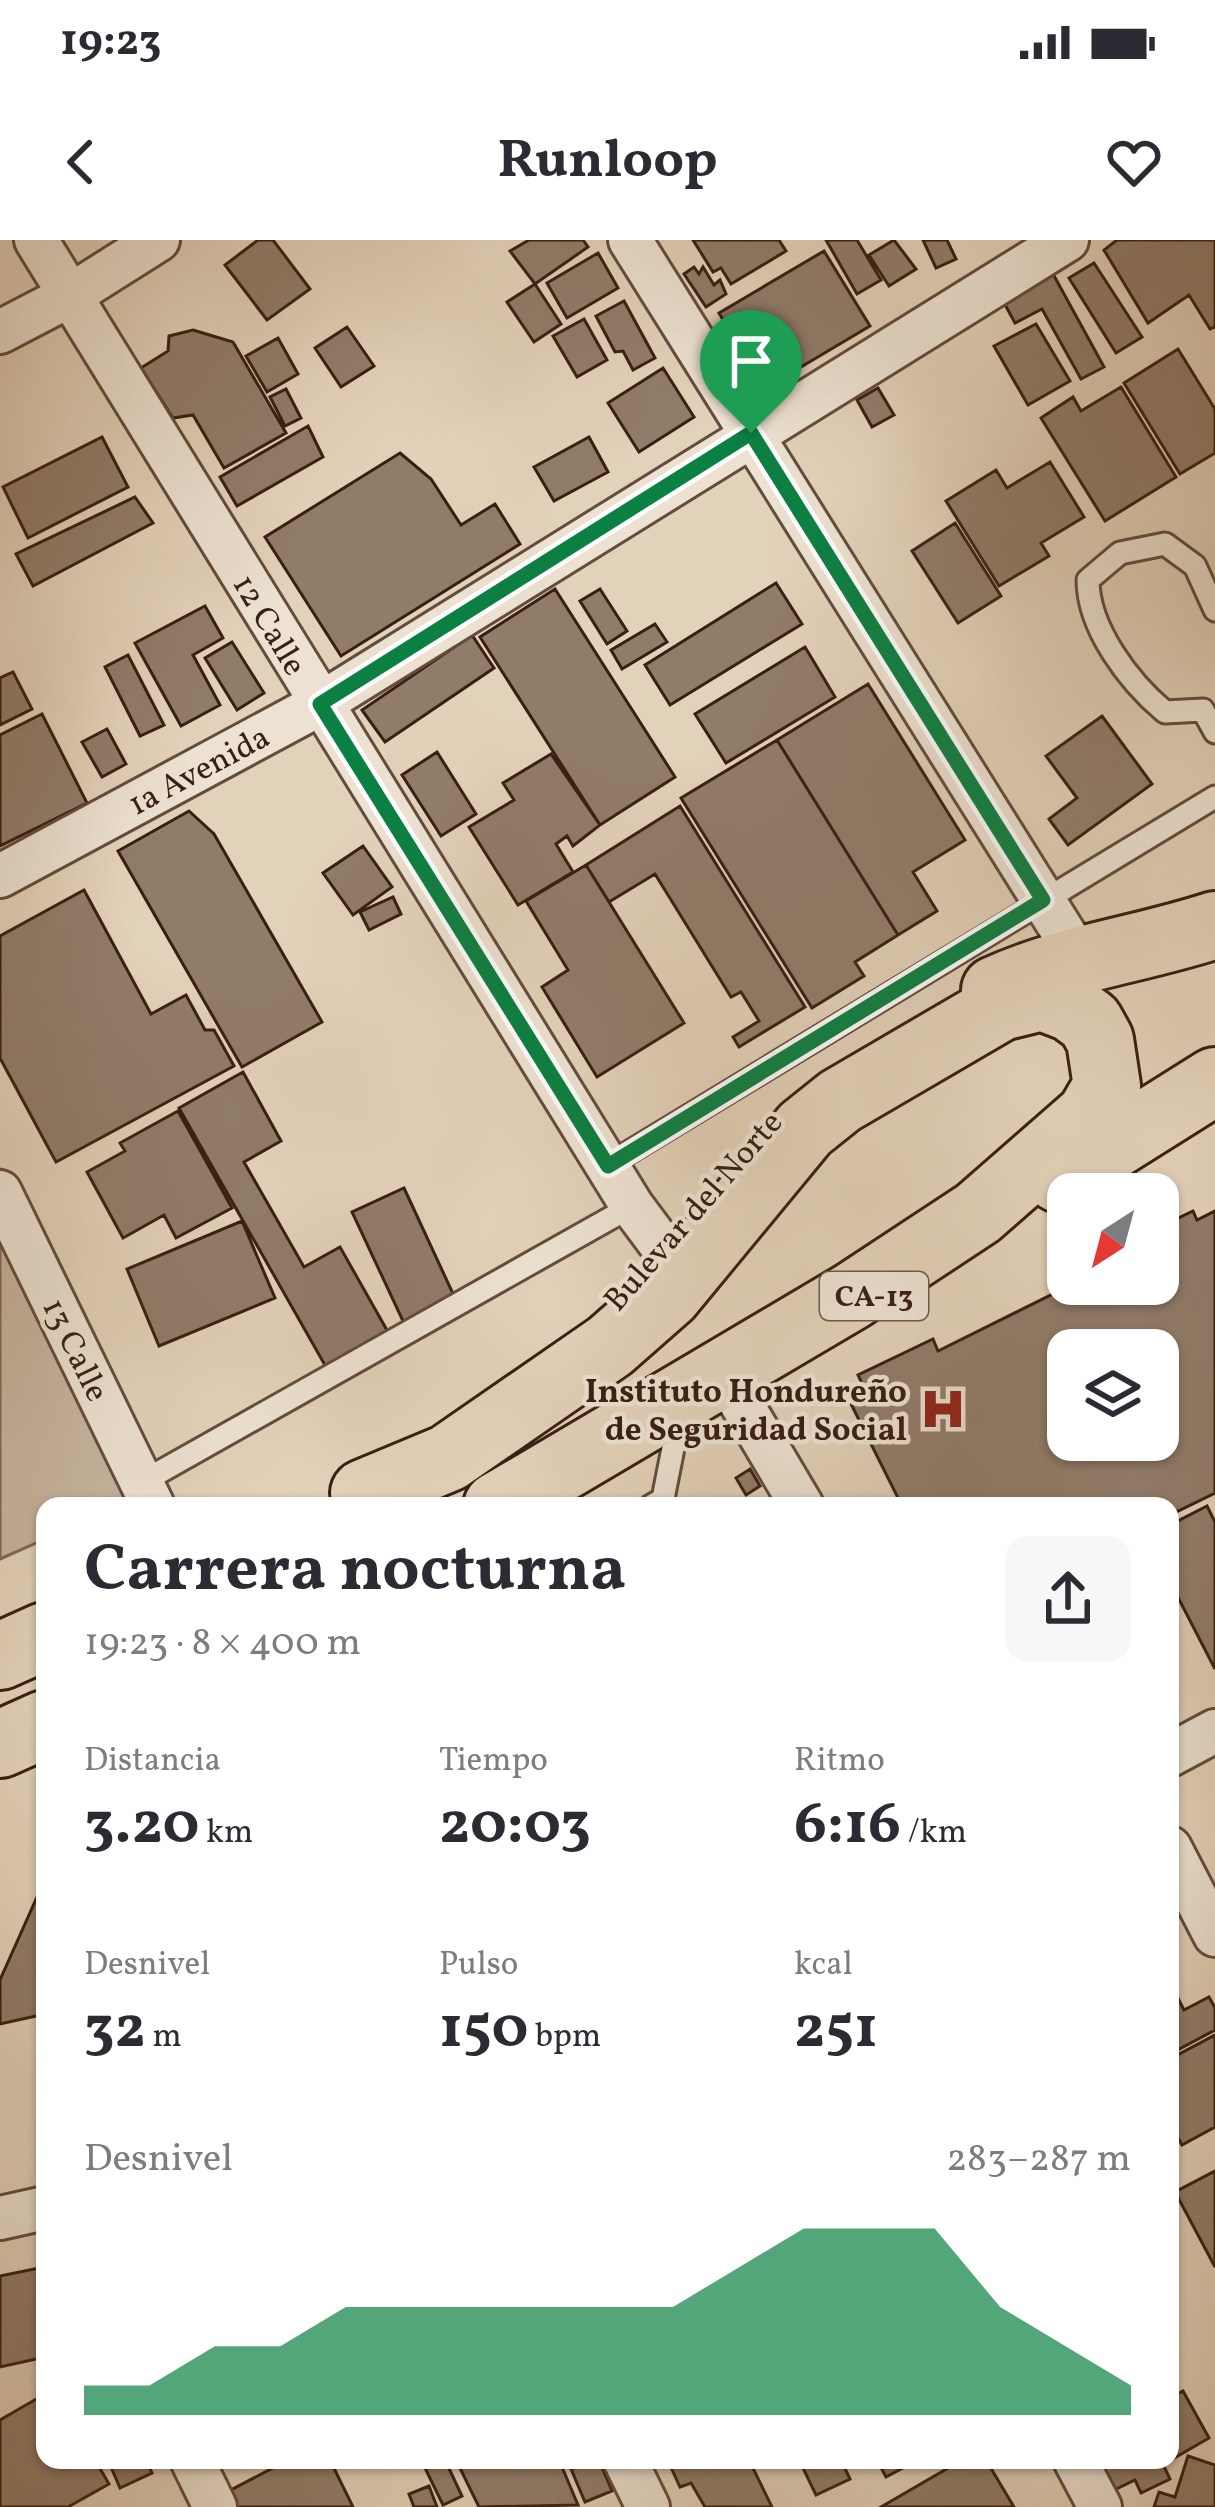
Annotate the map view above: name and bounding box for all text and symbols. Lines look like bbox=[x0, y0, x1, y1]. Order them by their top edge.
text: 19:23 bbox=[60, 11, 161, 74]
text: Runloop bbox=[497, 125, 718, 200]
icon: back bbox=[48, 129, 114, 195]
icon: heart bbox=[1101, 129, 1167, 195]
pin bbox=[700, 310, 802, 433]
icon: arrive bbox=[718, 328, 784, 394]
street label: 12 Calle bbox=[219, 567, 316, 685]
street label: 1a Avenida bbox=[121, 716, 279, 829]
street label: Bulevar del Norte bbox=[595, 1102, 795, 1323]
north arrow bbox=[1047, 1173, 1179, 1305]
map controls bbox=[1047, 1173, 1179, 1461]
road number: CA-13 bbox=[820, 1272, 928, 1320]
street label: 13 Calle bbox=[29, 1291, 118, 1410]
button: layers bbox=[1047, 1329, 1179, 1461]
place label: Instituto Hondureño de Seguridad Social bbox=[585, 1371, 907, 1455]
hospital icon: Instituto Hondureño de Seguridad Social bbox=[918, 1384, 968, 1434]
text: Carrera nocturna bbox=[84, 1526, 626, 1618]
button: share bbox=[1005, 1536, 1131, 1662]
text: 19:23 · 8 × 400 m bbox=[84, 1617, 361, 1671]
text: Distancia bbox=[84, 1739, 221, 1785]
text: Tiempo bbox=[439, 1739, 548, 1785]
text: Ritmo bbox=[794, 1739, 885, 1785]
text: 3.20 bbox=[84, 1785, 200, 1868]
text: 20:03 bbox=[439, 1785, 591, 1868]
text: 6:16 bbox=[794, 1785, 901, 1868]
text: km bbox=[200, 1811, 253, 1857]
text: /km bbox=[901, 1811, 967, 1857]
text: Desnivel bbox=[84, 1943, 210, 1989]
text: Pulso bbox=[439, 1943, 518, 1989]
text: kcal bbox=[794, 1943, 853, 1989]
text: 32 bbox=[84, 1989, 146, 2072]
text: 150 bbox=[439, 1989, 528, 2072]
text: 251 bbox=[794, 1989, 878, 2072]
text: m bbox=[146, 2015, 182, 2061]
text: bpm bbox=[528, 2015, 601, 2061]
text: Desnivel bbox=[84, 2133, 233, 2187]
text: 283–287 m bbox=[946, 2133, 1131, 2187]

